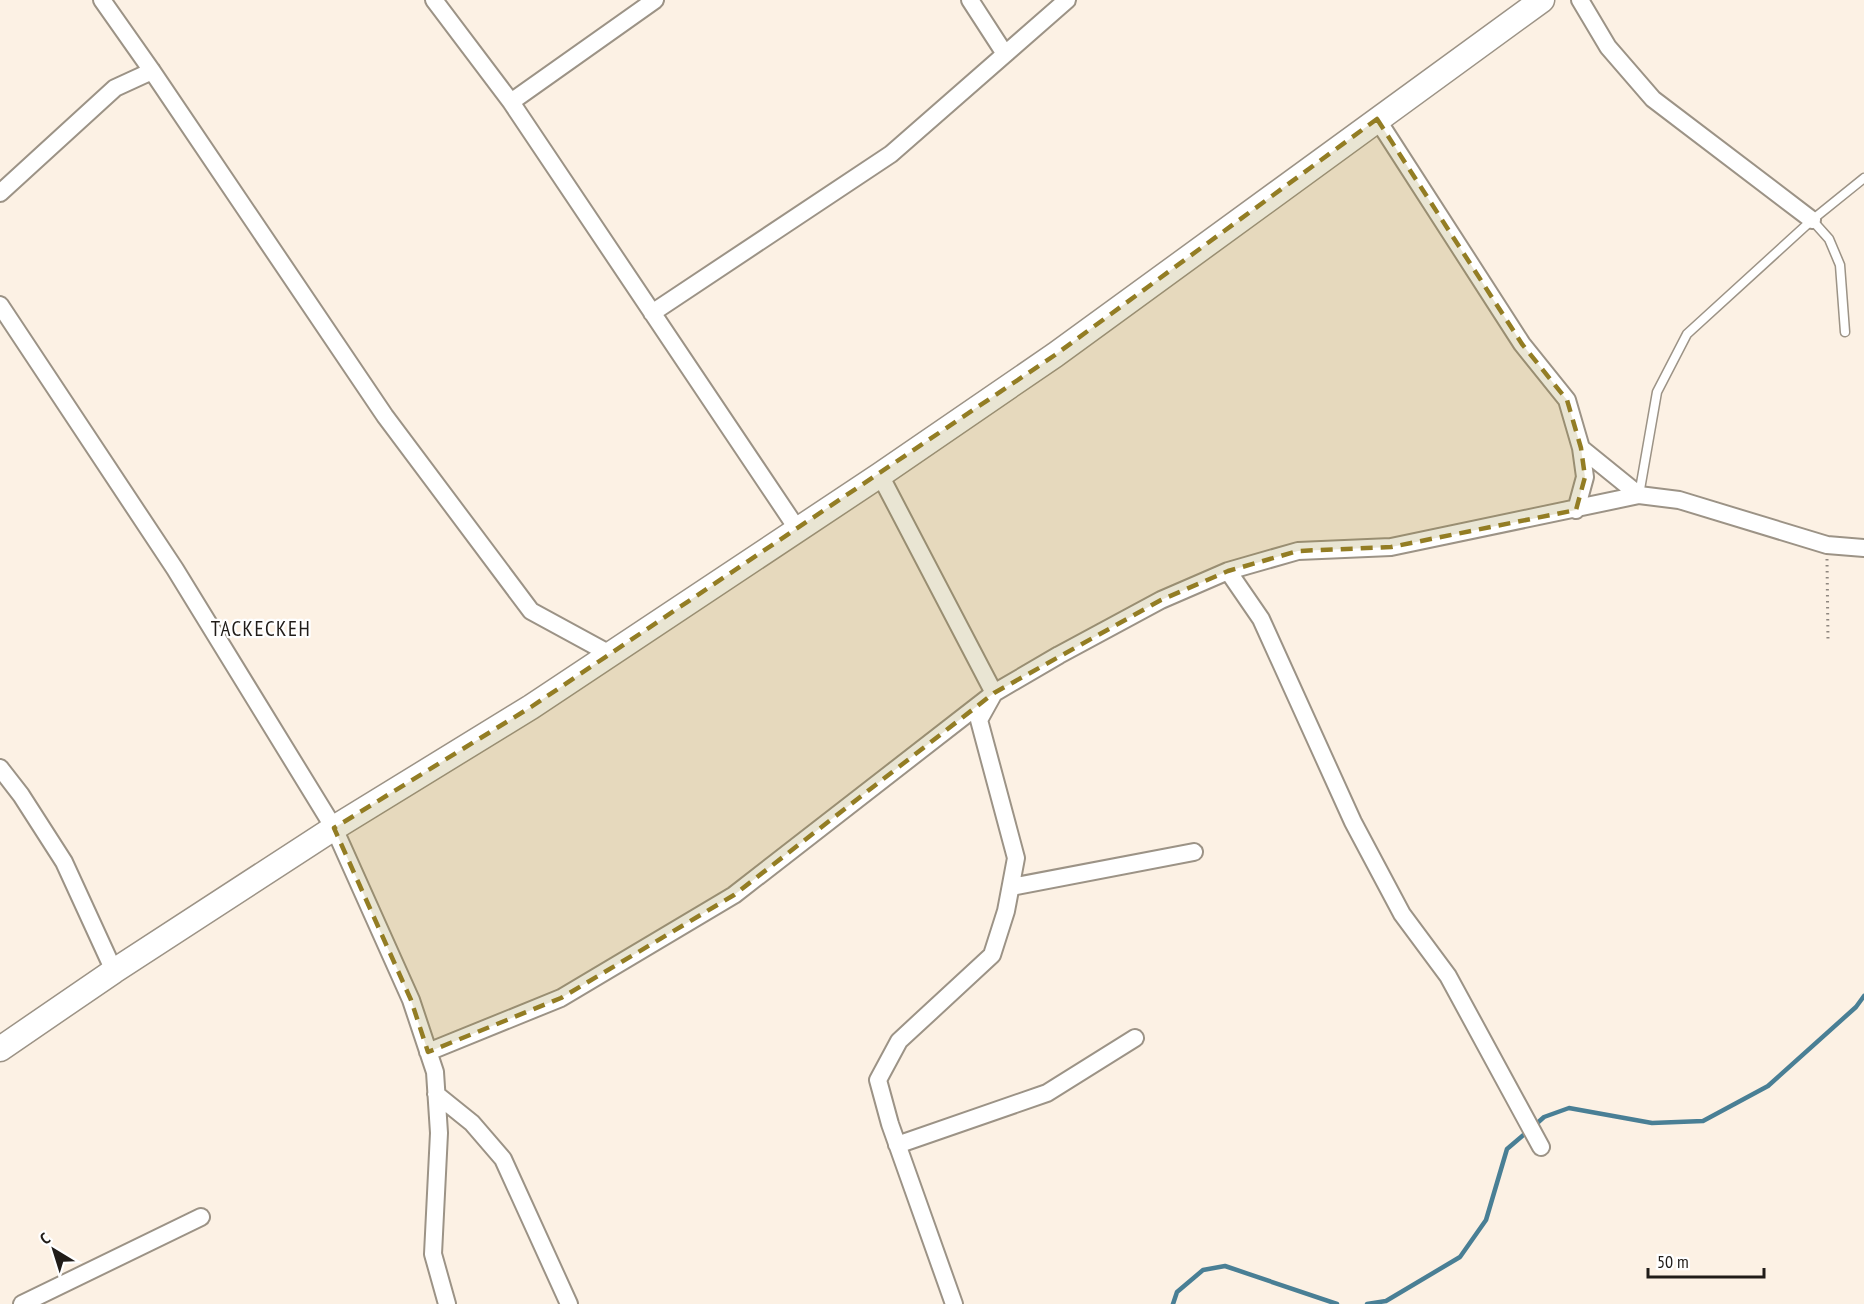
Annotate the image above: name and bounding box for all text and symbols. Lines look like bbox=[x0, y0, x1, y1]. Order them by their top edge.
district label: ТАСКЕСКЕН bbox=[211, 615, 311, 642]
north arrow bbox=[24, 1220, 84, 1280]
text: С bbox=[36, 1228, 54, 1248]
scale bar bbox=[1648, 1241, 1764, 1279]
text: 50 m bbox=[1657, 1250, 1689, 1273]

